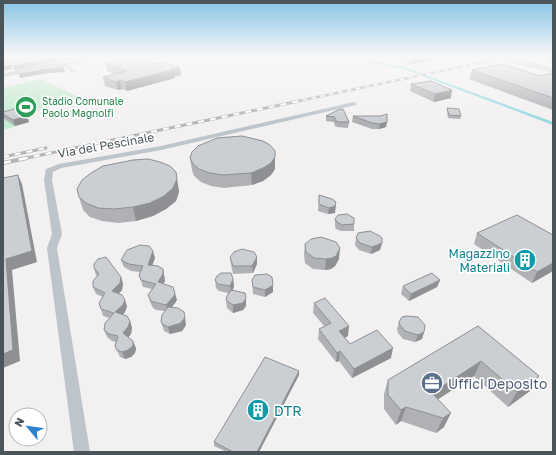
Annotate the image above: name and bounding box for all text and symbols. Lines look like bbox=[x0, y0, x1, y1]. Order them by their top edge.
sports icon: Stadio Comunale Paolo Magnolfi bbox=[13, 94, 39, 120]
place label: Stadio Comunale Paolo Magnolfi bbox=[42, 95, 124, 119]
street label: Via del Pescinale bbox=[57, 129, 156, 161]
place label: Magazzino Materiali bbox=[449, 246, 510, 275]
building icon: Magazzino Materiali bbox=[512, 247, 538, 273]
office icon: Uffici Deposito bbox=[419, 370, 445, 396]
place label: Uffici Deposito bbox=[448, 375, 547, 392]
building icon: DTR bbox=[245, 397, 271, 423]
place label: DTR bbox=[274, 402, 302, 419]
north arrow bbox=[8, 407, 48, 447]
text: N bbox=[11, 415, 27, 429]

